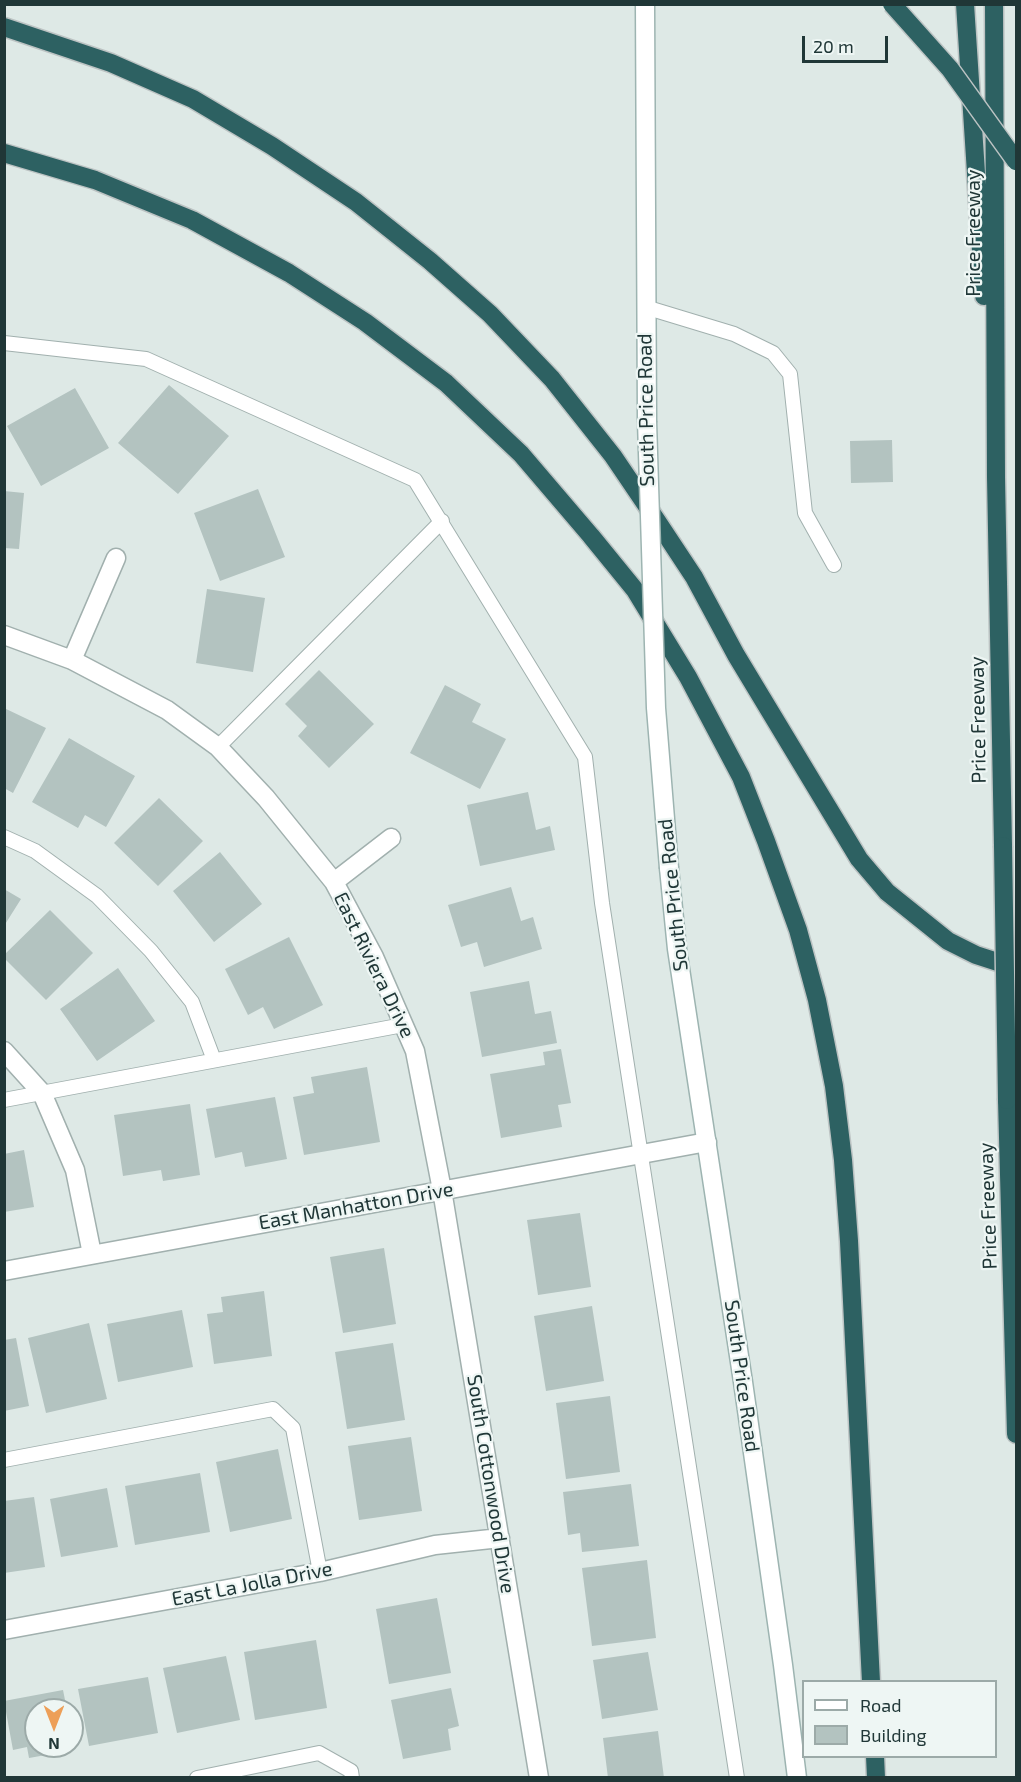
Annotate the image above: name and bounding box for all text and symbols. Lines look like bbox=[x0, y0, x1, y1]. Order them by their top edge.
scale bar bbox=[805, 24, 890, 62]
text: 20 m bbox=[813, 35, 854, 57]
street label: Price Freeway bbox=[961, 169, 985, 297]
street label: South Price Road bbox=[633, 333, 659, 487]
street label: Price Freeway bbox=[965, 656, 991, 784]
street label: South Price Road bbox=[653, 817, 693, 973]
street label: East Riviera Drive bbox=[328, 888, 420, 1042]
street label: Price Freeway bbox=[974, 1142, 1002, 1270]
street label: East Manhatton Drive bbox=[257, 1177, 455, 1235]
street label: South Price Road bbox=[719, 1298, 765, 1454]
street label: South Cottonwood Drive bbox=[462, 1373, 520, 1595]
street label: East La Jolla Drive bbox=[170, 1557, 334, 1611]
legend bbox=[802, 1680, 997, 1758]
text: Road bbox=[860, 1694, 901, 1716]
north arrow bbox=[24, 1698, 84, 1758]
text: Building bbox=[860, 1724, 927, 1746]
text: N bbox=[48, 1735, 60, 1754]

